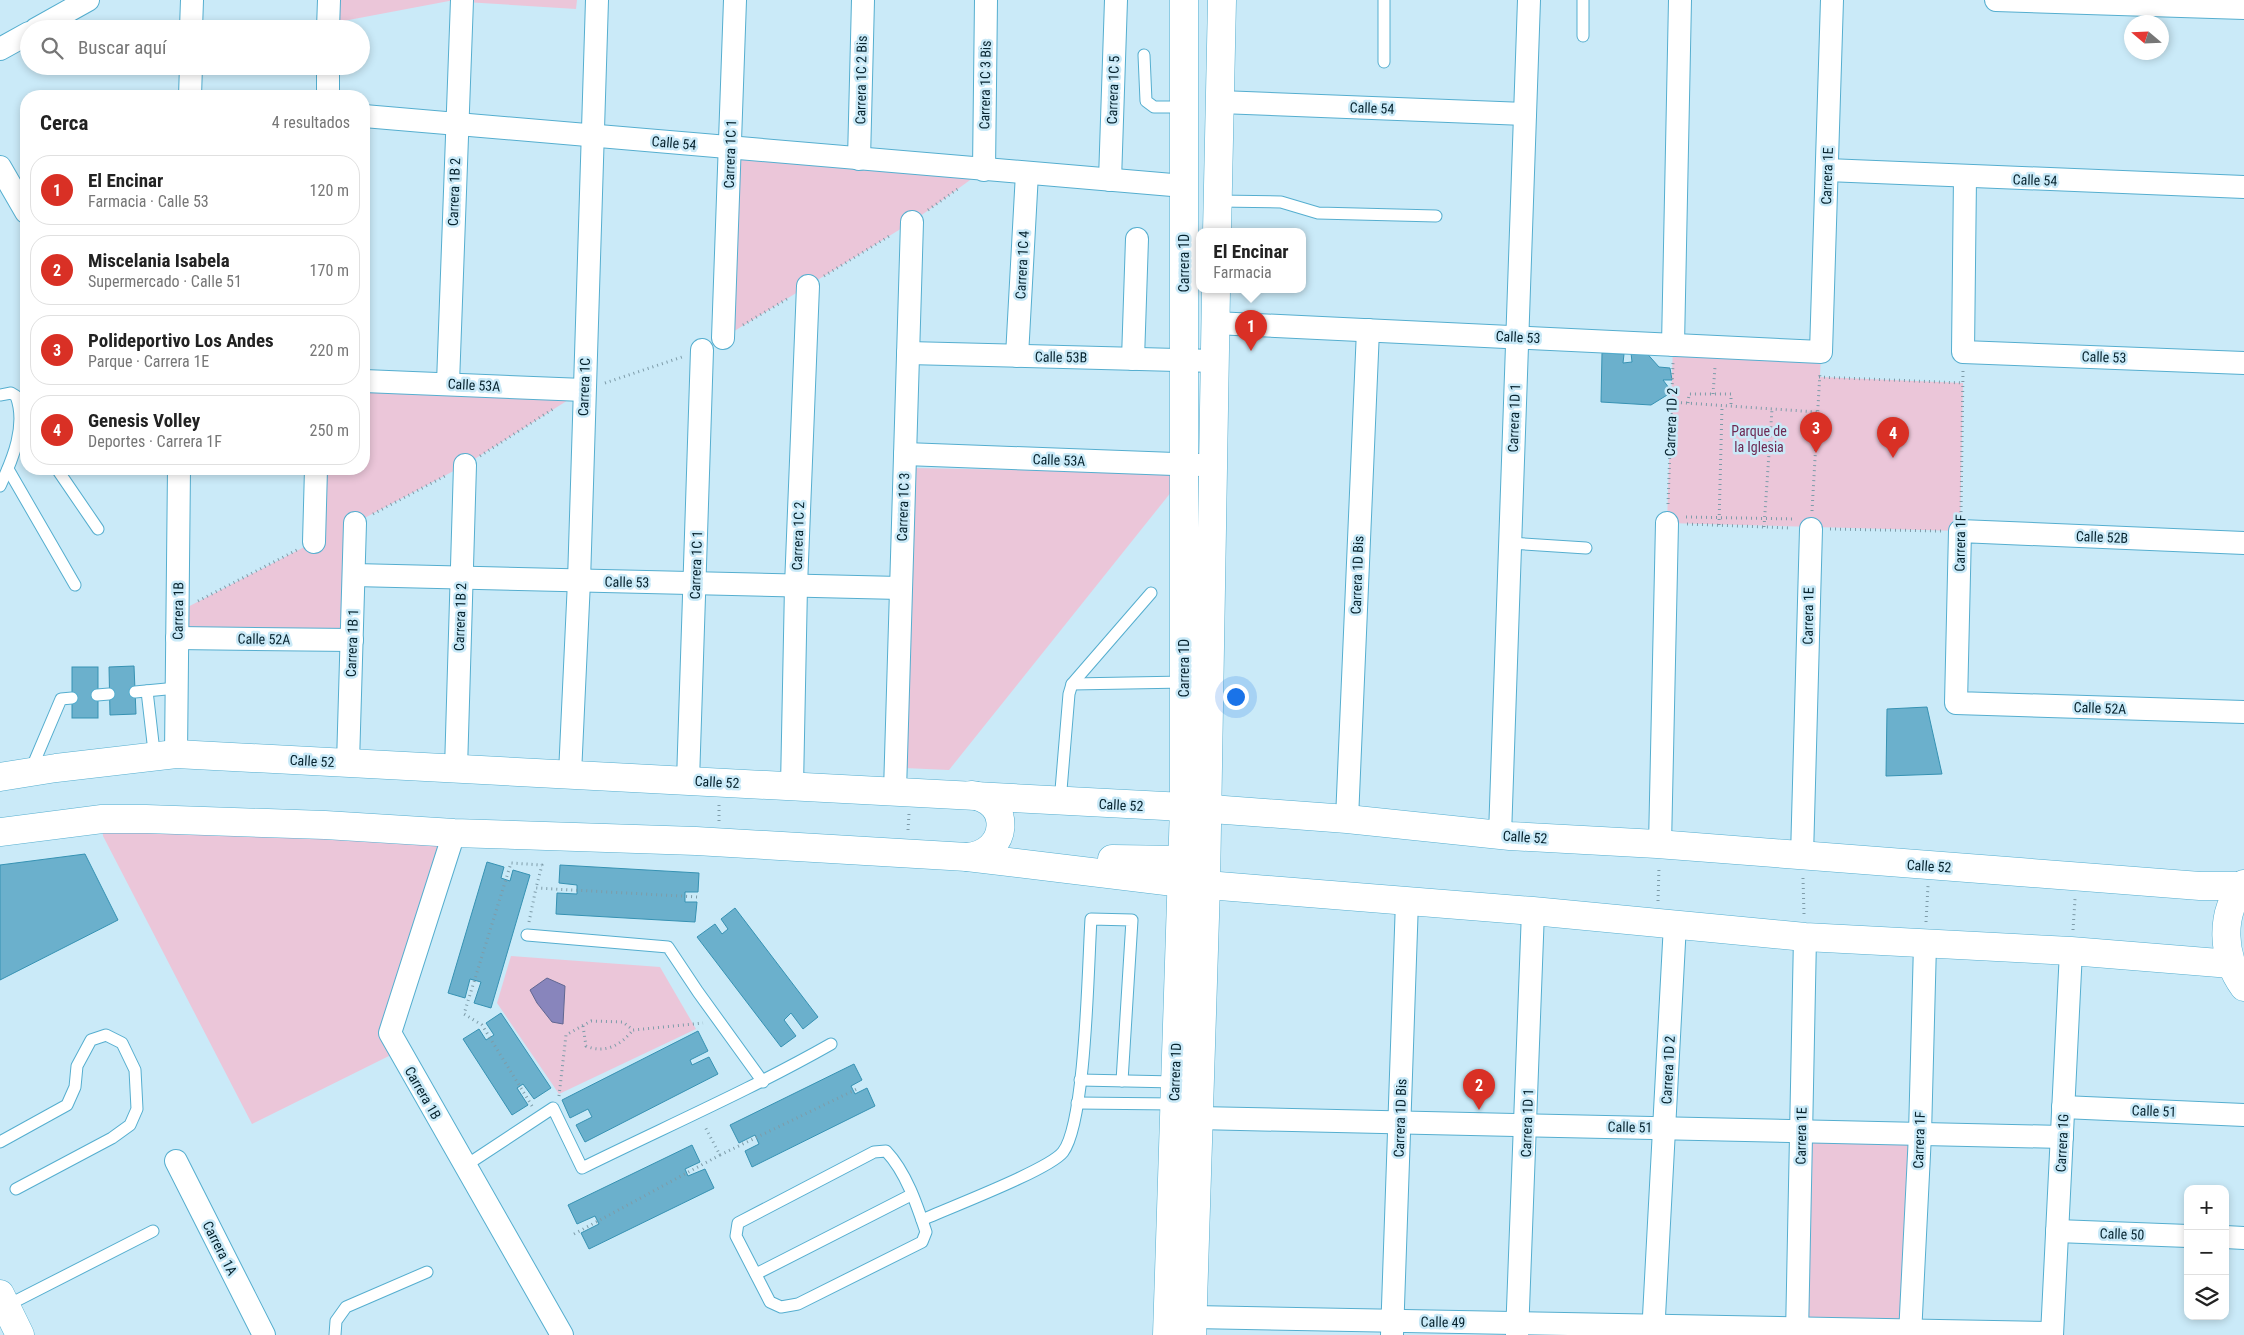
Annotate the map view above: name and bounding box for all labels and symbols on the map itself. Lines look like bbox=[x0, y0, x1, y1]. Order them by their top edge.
north arrow bbox=[2124, 15, 2169, 60]
street label: Carrera 1C 2 Bis bbox=[852, 35, 870, 125]
street label: Carrera 1C 3 Bis bbox=[976, 40, 994, 130]
street label: Carrera 1C 5 bbox=[1104, 55, 1122, 125]
street label: Calle 54 bbox=[1349, 99, 1395, 117]
street label: Carrera 1C 1 bbox=[721, 119, 739, 189]
street label: Calle 54 bbox=[651, 133, 697, 153]
street label: Carrera 1E bbox=[1818, 147, 1836, 205]
street label: Carrera 1B 2 bbox=[445, 158, 463, 226]
street label: Calle 54 bbox=[2012, 171, 2058, 189]
street label: Carrera 1C 4 bbox=[1012, 230, 1032, 300]
street label: Carrera 1D bbox=[1176, 234, 1192, 292]
pin: 1 bbox=[1235, 310, 1267, 351]
street label: Calle 53 bbox=[1495, 328, 1541, 346]
street label: Calle 53 bbox=[2081, 348, 2127, 366]
street label: Calle 53B bbox=[1035, 349, 1087, 365]
street label: Carrera 1C bbox=[575, 357, 593, 416]
street label: Calle 53A bbox=[447, 376, 501, 394]
street label: Carrera 1D 1 bbox=[1505, 383, 1523, 453]
street label: Carrera 1D 2 bbox=[1662, 387, 1680, 457]
pin: 3 bbox=[1800, 412, 1832, 453]
pin: 4 bbox=[1877, 417, 1909, 458]
park label: Parque de la Iglesia bbox=[1731, 423, 1787, 455]
street label: Calle 53A bbox=[1032, 451, 1086, 469]
street label: Carrera 1C 3 bbox=[894, 472, 912, 542]
street label: Carrera 1C 2 bbox=[789, 501, 807, 571]
street label: Carrera 1F bbox=[1952, 514, 1969, 572]
street label: Calle 52B bbox=[2076, 528, 2128, 546]
street label: Carrera 1C 1 bbox=[687, 530, 705, 600]
street label: Carrera 1D Bis bbox=[1348, 535, 1366, 615]
street label: Calle 53 bbox=[605, 574, 649, 590]
street label: Carrera 1B bbox=[169, 582, 187, 640]
street label: Carrera 1B 2 bbox=[451, 583, 469, 651]
street label: Carrera 1E bbox=[1800, 587, 1817, 645]
street label: Carrera 1B 1 bbox=[343, 609, 361, 677]
street label: Calle 52A bbox=[237, 631, 291, 647]
street label: Carrera 1D bbox=[1176, 639, 1192, 697]
your location bbox=[1223, 684, 1249, 710]
street label: Calle 52A bbox=[2073, 699, 2127, 717]
street label: Calle 52 bbox=[289, 752, 335, 770]
street label: Calle 52 bbox=[694, 773, 740, 791]
street label: Calle 52 bbox=[1098, 796, 1144, 814]
street label: Calle 52 bbox=[1502, 827, 1548, 847]
street label: Calle 52 bbox=[1906, 856, 1952, 876]
street label: Carrera 1D 2 bbox=[1658, 1035, 1678, 1105]
street label: Carrera 1D bbox=[1166, 1043, 1184, 1101]
street label: Carrera 1B bbox=[402, 1064, 444, 1122]
pin: 2 bbox=[1463, 1069, 1495, 1110]
street label: Carrera 1D Bis bbox=[1391, 1078, 1409, 1158]
street label: Carrera 1D 1 bbox=[1518, 1088, 1536, 1158]
street label: Calle 51 bbox=[2131, 1102, 2177, 1120]
street label: Carrera 1E bbox=[1793, 1107, 1810, 1165]
street label: Carrera 1F bbox=[1910, 1111, 1928, 1169]
street label: Carrera 1G bbox=[2052, 1113, 2072, 1173]
street label: Calle 51 bbox=[1608, 1119, 1652, 1135]
street label: Carrera 1A bbox=[200, 1218, 240, 1278]
street label: Calle 50 bbox=[2099, 1225, 2145, 1243]
street label: Calle 49 bbox=[1421, 1314, 1465, 1330]

